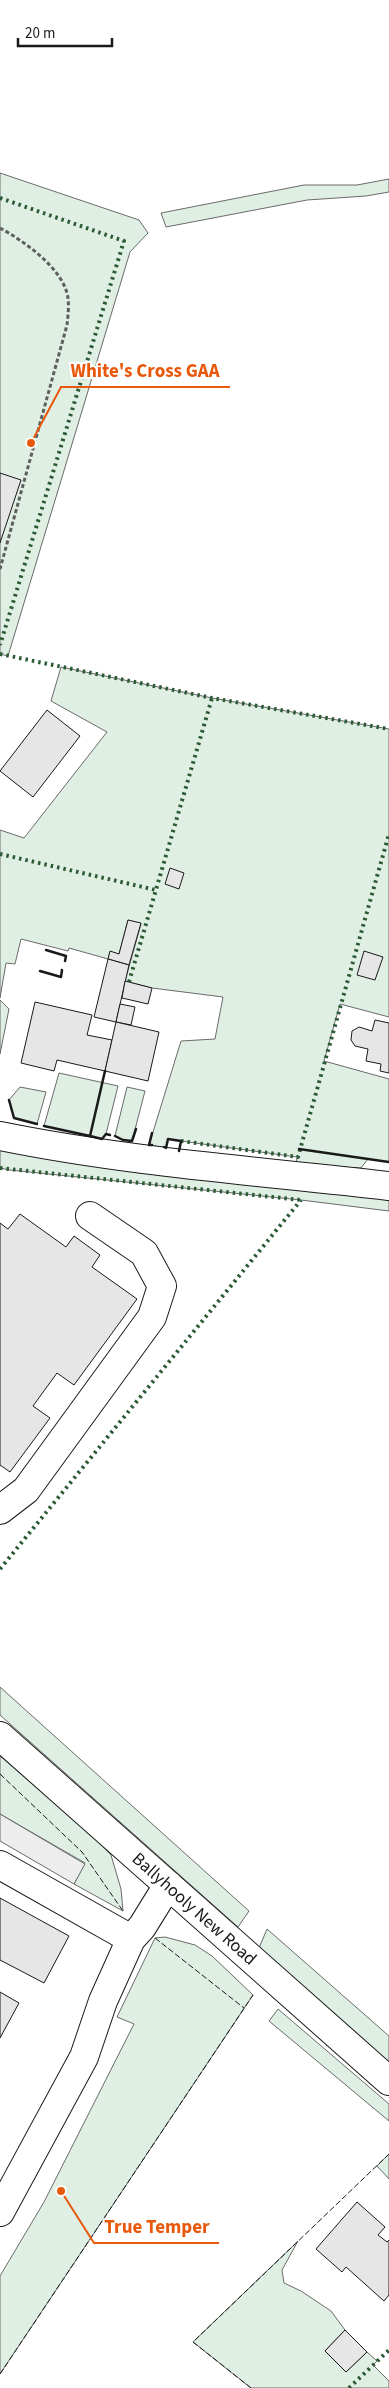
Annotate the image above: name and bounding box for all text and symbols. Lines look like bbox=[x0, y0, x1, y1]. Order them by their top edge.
scale bar bbox=[18, 15, 111, 47]
text: 20 m bbox=[25, 23, 55, 44]
callout: White's Cross GAA bbox=[61, 353, 230, 387]
text: White's Cross GAA bbox=[70, 358, 220, 385]
street label: Ballyhooly New Road bbox=[127, 1846, 262, 1971]
callout: True Temper bbox=[94, 2209, 219, 2243]
text: True Temper bbox=[104, 2214, 210, 2241]

